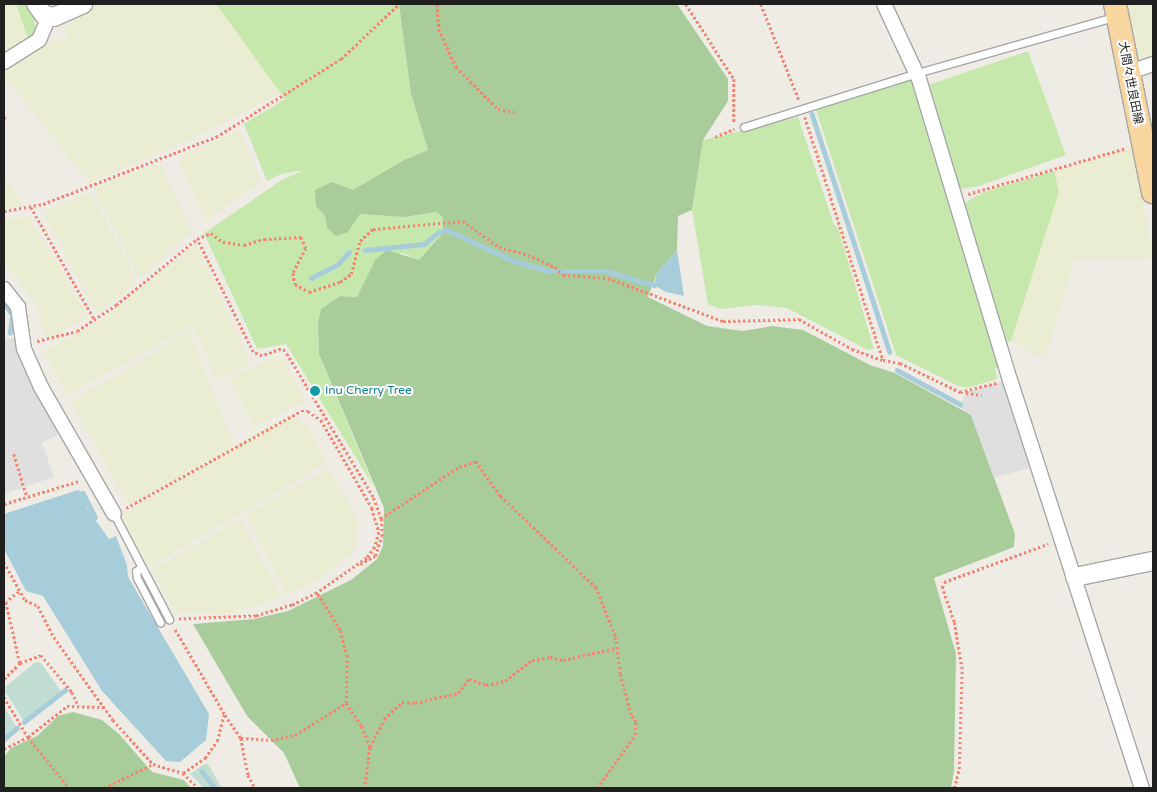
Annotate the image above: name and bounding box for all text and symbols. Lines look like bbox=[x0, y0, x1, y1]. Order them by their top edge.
street label: 大間々世良田線 bbox=[1115, 40, 1145, 126]
place label: Inu Cherry Tree bbox=[325, 384, 412, 398]
marker: Inu Cherry Tree bbox=[309, 385, 321, 397]

